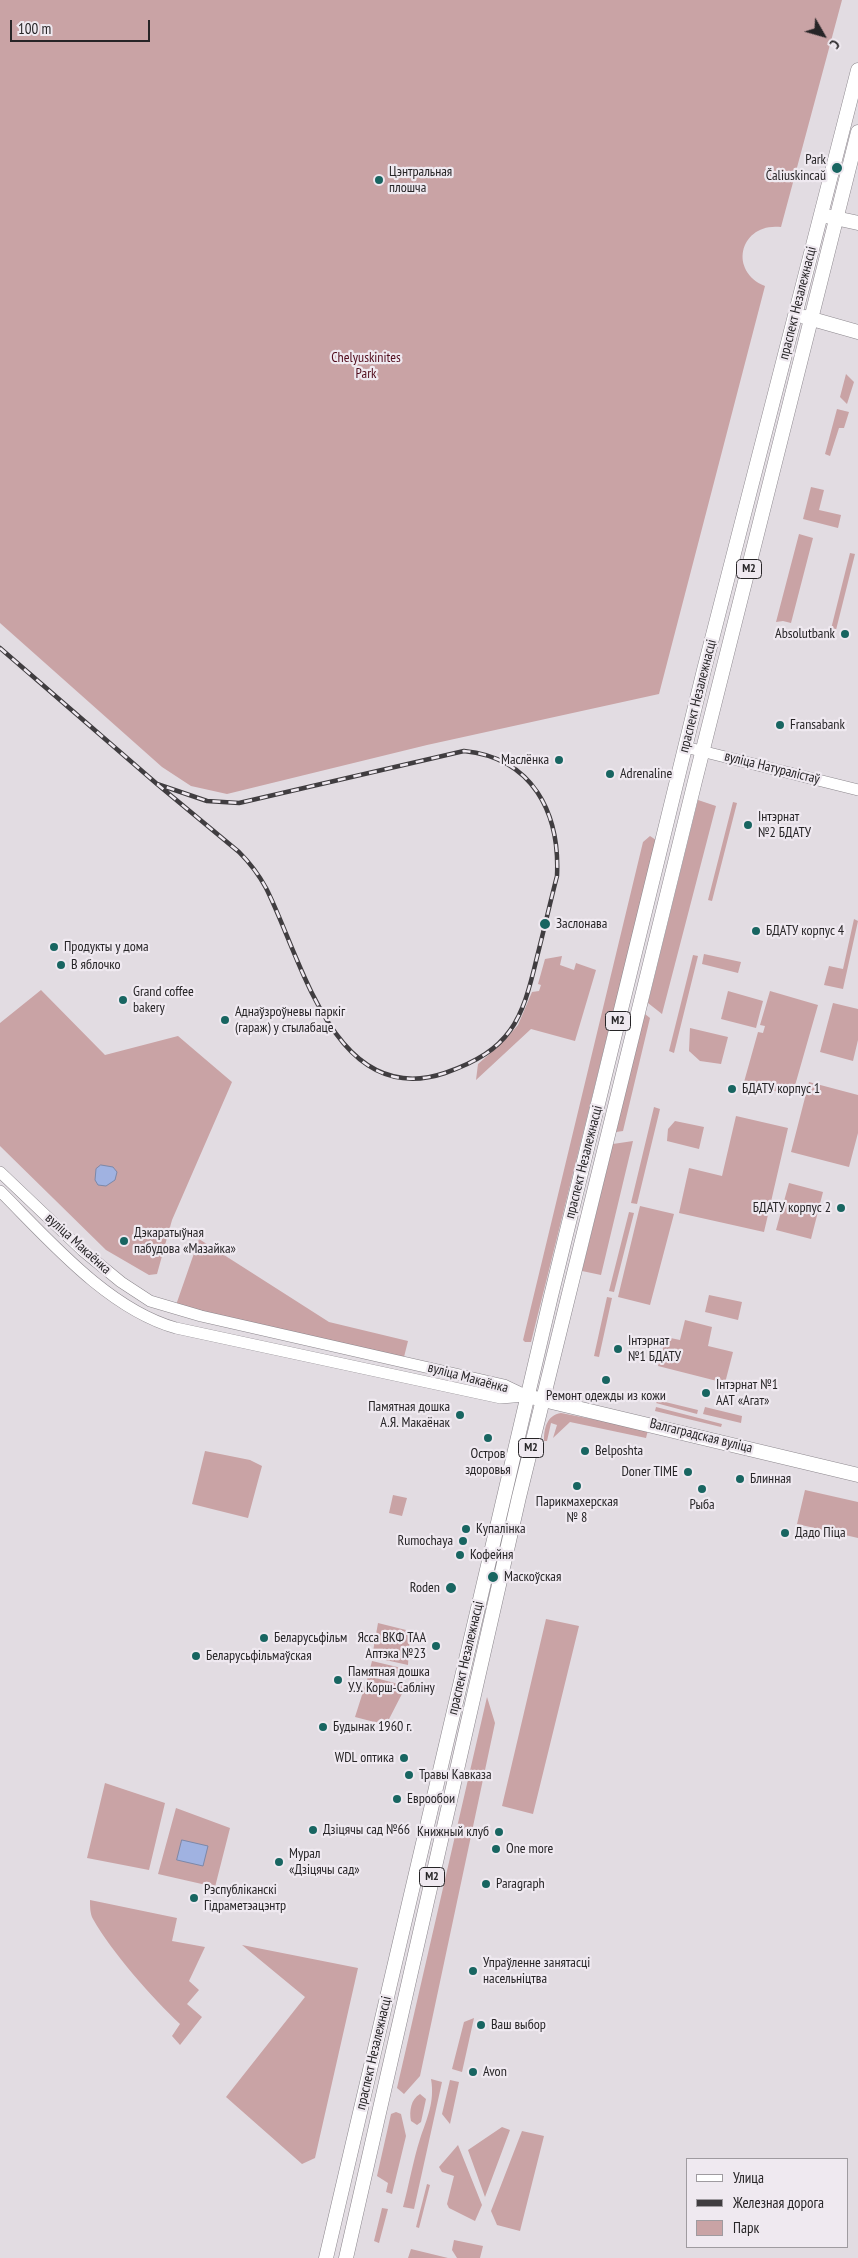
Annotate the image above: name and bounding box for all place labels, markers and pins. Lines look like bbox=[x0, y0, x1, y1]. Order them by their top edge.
place label: Park Čaliuskincaŭ bbox=[766, 152, 826, 184]
marker: Park Čaliuskincaŭ bbox=[830, 161, 844, 175]
place label: Цэнтральная плошча bbox=[389, 164, 452, 196]
marker: Цэнтральная плошча bbox=[373, 174, 385, 186]
place label: Absolutbank bbox=[775, 626, 835, 642]
marker: Absolutbank bbox=[839, 628, 851, 640]
place label: Fransabank bbox=[790, 717, 845, 733]
marker: Fransabank bbox=[774, 719, 786, 731]
place label: Маслёнка bbox=[501, 752, 549, 768]
marker: Маслёнка bbox=[553, 754, 565, 766]
place label: Adrenaline bbox=[620, 766, 672, 782]
marker: Adrenaline bbox=[604, 768, 616, 780]
place label: Інтэрнат №2 БДАТУ bbox=[758, 809, 811, 842]
marker: Інтэрнат №2 БДАТУ bbox=[742, 819, 754, 831]
place label: Заслонава bbox=[556, 916, 607, 932]
marker: Заслонава bbox=[538, 917, 552, 931]
place label: БДАТУ корпус 4 bbox=[766, 923, 844, 939]
marker: БДАТУ корпус 4 bbox=[750, 925, 762, 937]
place label: Продукты у дома bbox=[64, 939, 149, 955]
marker: Продукты у дома bbox=[48, 941, 60, 953]
place label: В яблочко bbox=[71, 957, 121, 973]
marker: В яблочко bbox=[55, 959, 67, 971]
place label: Grand coffee bakery bbox=[133, 984, 194, 1016]
marker: Grand coffee bakery bbox=[117, 994, 129, 1006]
place label: Аднаўзроўневы паркіг (гараж) у стылабаце bbox=[235, 1004, 345, 1036]
marker: Аднаўзроўневы паркіг (гараж) у стылабаце bbox=[219, 1014, 231, 1026]
place label: БДАТУ корпус 1 bbox=[742, 1081, 820, 1097]
marker: БДАТУ корпус 1 bbox=[726, 1083, 738, 1095]
place label: БДАТУ корпус 2 bbox=[753, 1200, 831, 1216]
marker: БДАТУ корпус 2 bbox=[835, 1202, 847, 1214]
place label: Дэкаратыўная пабудова «Мазайка» bbox=[134, 1225, 236, 1258]
marker: Дэкаратыўная пабудова «Мазайка» bbox=[118, 1235, 130, 1247]
place label: Інтэрнат №1 БДАТУ bbox=[628, 1333, 681, 1365]
marker: Інтэрнат №1 БДАТУ bbox=[612, 1343, 624, 1355]
marker: Ремонт одежды из кожи bbox=[600, 1374, 612, 1386]
place label: Інтэрнат №1 ААТ «Агат» bbox=[716, 1377, 778, 1410]
marker: Інтэрнат №1 ААТ «Агат» bbox=[700, 1387, 712, 1399]
place label: Ремонт одежды из кожи bbox=[546, 1388, 666, 1404]
place label: Памятная дошка А.Я. Макаёнак bbox=[368, 1399, 450, 1431]
marker: Памятная дошка А.Я. Макаёнак bbox=[454, 1409, 466, 1421]
marker: Остров здоровья bbox=[482, 1432, 494, 1444]
place label: Belposhta bbox=[595, 1443, 643, 1459]
marker: Belposhta bbox=[579, 1445, 591, 1457]
place label: Остров здоровья bbox=[465, 1446, 511, 1478]
place label: Doner TIME bbox=[621, 1464, 678, 1480]
marker: Doner TIME bbox=[682, 1466, 694, 1478]
place label: Блинная bbox=[750, 1471, 791, 1487]
marker: Блинная bbox=[734, 1473, 746, 1485]
marker: Парикмахерская № 8 bbox=[571, 1480, 583, 1492]
marker: Рыба bbox=[696, 1483, 708, 1495]
place label: Парикмахерская № 8 bbox=[536, 1494, 618, 1526]
place label: Рыба bbox=[689, 1497, 715, 1513]
place label: Купалiнка bbox=[476, 1521, 526, 1537]
marker: Купалiнка bbox=[460, 1523, 472, 1535]
place label: Дадо Піца bbox=[795, 1525, 846, 1541]
marker: Дадо Піца bbox=[779, 1527, 791, 1539]
place label: Rumochaya bbox=[397, 1533, 453, 1549]
marker: Rumochaya bbox=[457, 1535, 469, 1547]
place label: Кофейня bbox=[470, 1547, 513, 1563]
marker: Кофейня bbox=[454, 1549, 466, 1561]
place label: Маскоўская bbox=[504, 1569, 561, 1585]
marker: Маскоўская bbox=[486, 1570, 500, 1584]
place label: Roden bbox=[410, 1580, 440, 1596]
marker: Roden bbox=[444, 1581, 458, 1595]
place label: Беларусьфільм bbox=[274, 1630, 347, 1646]
place label: Ясса ВКФ ТАА Аптэка №23 bbox=[357, 1630, 426, 1662]
marker: Беларусьфільм bbox=[258, 1632, 270, 1644]
marker: Ясса ВКФ ТАА Аптэка №23 bbox=[430, 1640, 442, 1652]
place label: Беларусьфільмаўская bbox=[206, 1648, 312, 1664]
marker: Беларусьфільмаўская bbox=[190, 1650, 202, 1662]
place label: Памятная дошка У.У. Корш-Сабліну bbox=[348, 1664, 435, 1696]
marker: Памятная дошка У.У. Корш-Сабліну bbox=[332, 1674, 344, 1686]
place label: Будынак 1960 г. bbox=[333, 1719, 412, 1735]
marker: Будынак 1960 г. bbox=[317, 1721, 329, 1733]
place label: WDL оптика bbox=[335, 1750, 394, 1766]
marker: WDL оптика bbox=[398, 1752, 410, 1764]
place label: Травы Кавказа bbox=[419, 1767, 492, 1783]
marker: Травы Кавказа bbox=[403, 1769, 415, 1781]
place label: Еврообои bbox=[407, 1791, 455, 1807]
marker: Еврообои bbox=[391, 1793, 403, 1805]
place label: Дзіцячы сад №66 bbox=[323, 1822, 410, 1838]
marker: Дзіцячы сад №66 bbox=[307, 1824, 319, 1836]
place label: Книжный клуб bbox=[417, 1824, 489, 1840]
marker: Книжный клуб bbox=[493, 1826, 505, 1838]
place label: One more bbox=[506, 1841, 553, 1857]
marker: One more bbox=[490, 1843, 502, 1855]
place label: Мурал «Дзіцячы сад» bbox=[289, 1846, 360, 1878]
marker: Мурал «Дзіцячы сад» bbox=[273, 1856, 285, 1868]
place label: Paragraph bbox=[496, 1876, 545, 1892]
marker: Paragraph bbox=[480, 1878, 492, 1890]
place label: Рэспубліканскі Гідраметэацэнтр bbox=[204, 1882, 286, 1914]
marker: Рэспубліканскі Гідраметэацэнтр bbox=[188, 1892, 200, 1904]
place label: Упраўленне занятасці насельніцтва bbox=[483, 1955, 590, 1988]
marker: Упраўленне занятасці насельніцтва bbox=[467, 1965, 479, 1977]
place label: Ваш выбор bbox=[491, 2017, 546, 2033]
marker: Ваш выбор bbox=[475, 2019, 487, 2031]
place label: Avon bbox=[483, 2064, 507, 2080]
marker: Avon bbox=[467, 2066, 479, 2078]

